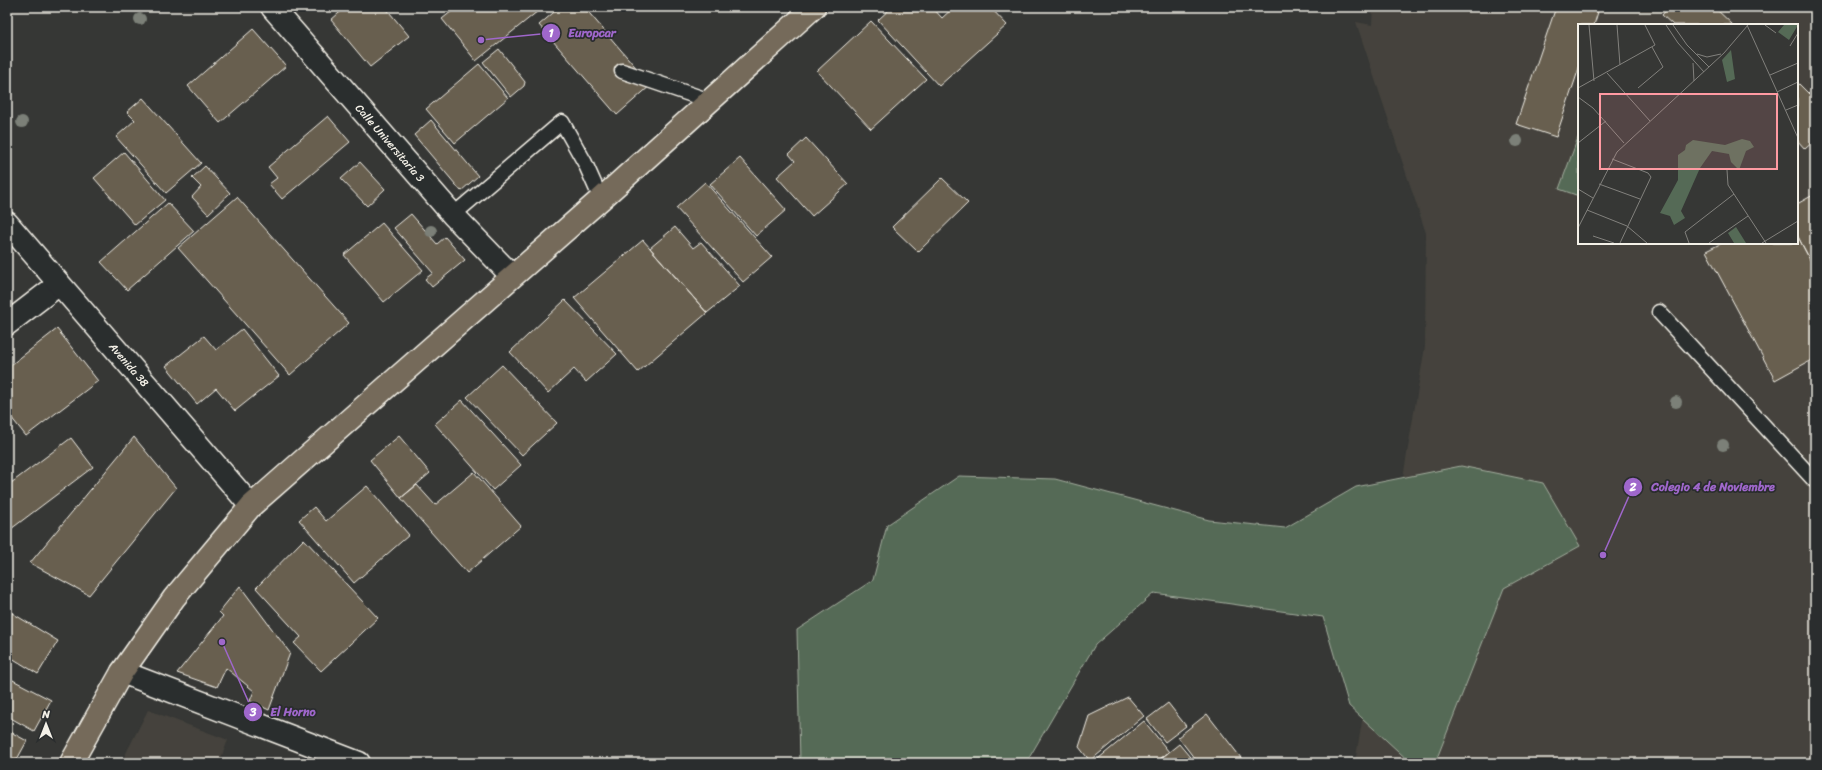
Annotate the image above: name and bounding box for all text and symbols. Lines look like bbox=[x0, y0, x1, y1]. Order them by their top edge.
callout: Europcar bbox=[541, 21, 624, 45]
text: 1 bbox=[548, 22, 554, 44]
text: Europcar bbox=[568, 22, 617, 44]
inset map bbox=[1578, 24, 1798, 244]
street label: Calle Universitaria 3 bbox=[351, 99, 430, 186]
street label: Avenida 38 bbox=[104, 337, 154, 392]
callout: Colegio 4 de Noviembre bbox=[1623, 475, 1783, 499]
text: 2 bbox=[1629, 476, 1637, 498]
text: Colegio 4 de Noviembre bbox=[1650, 476, 1775, 498]
callout: El Horno bbox=[243, 700, 324, 724]
text: 3 bbox=[249, 701, 257, 723]
text: El Horno bbox=[270, 701, 317, 723]
north arrow bbox=[26, 704, 66, 744]
text: N bbox=[41, 705, 50, 724]

